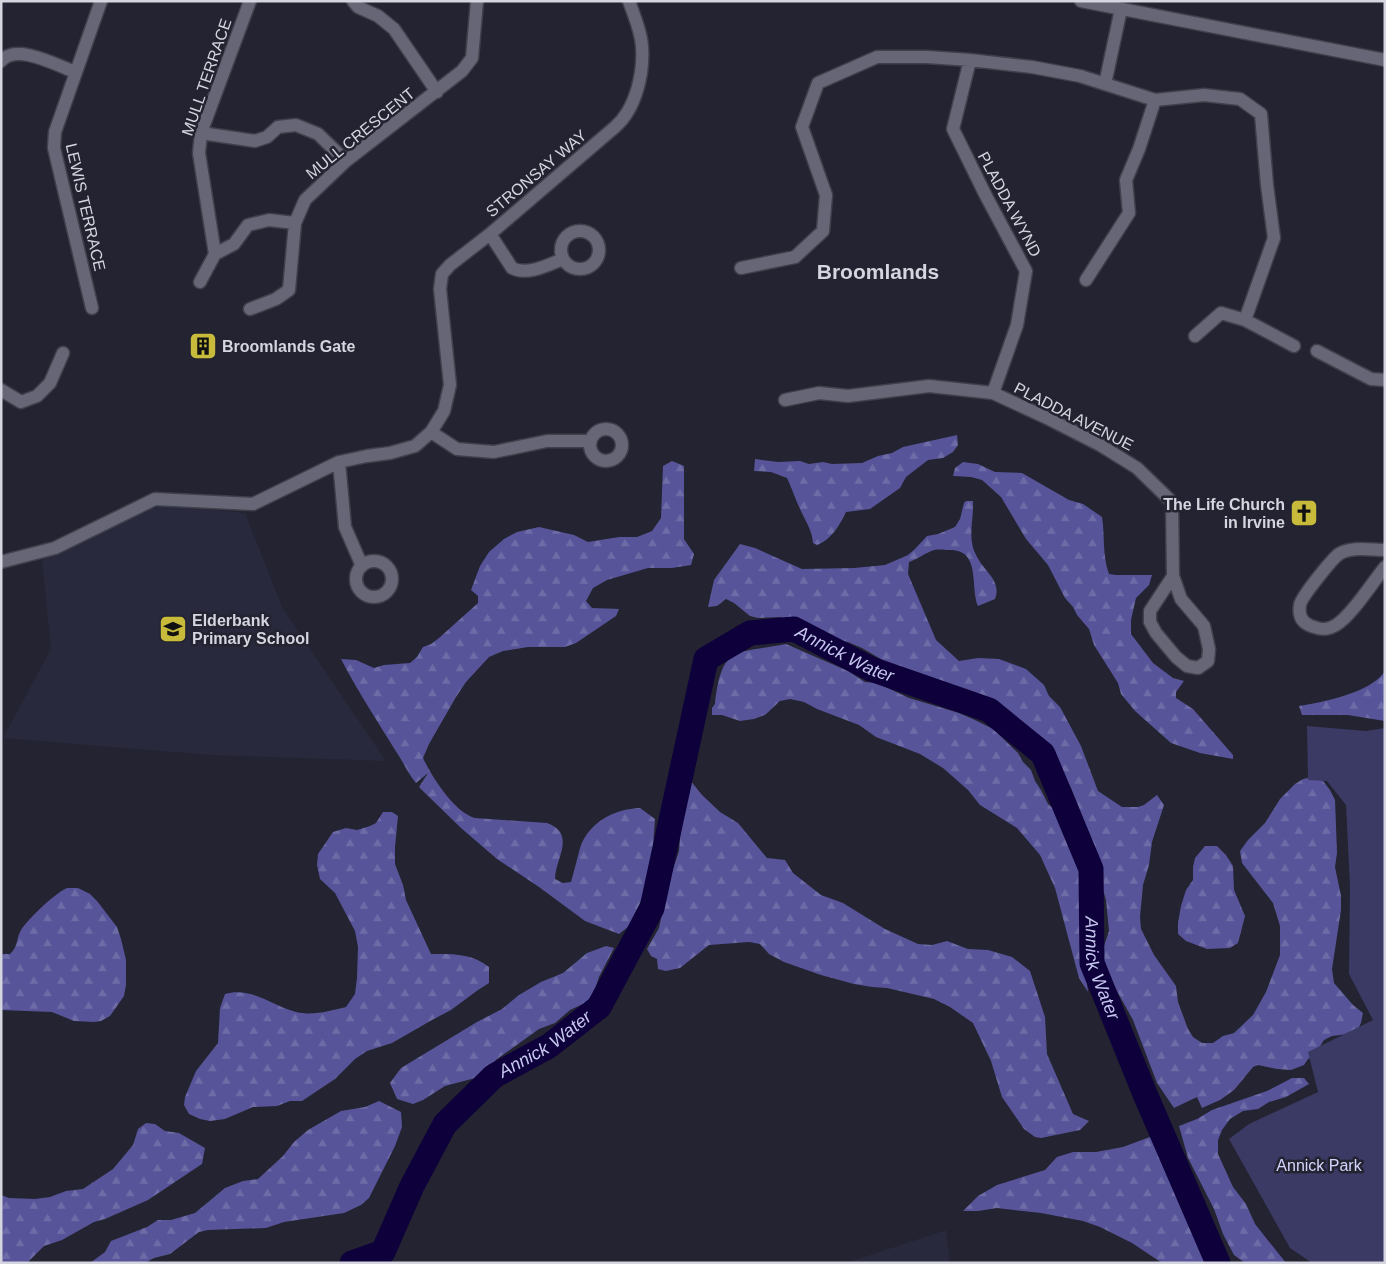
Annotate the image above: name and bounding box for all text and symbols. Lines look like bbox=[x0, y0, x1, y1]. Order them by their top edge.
street label: MULL TERRACE bbox=[178, 16, 234, 138]
street label: MULL CRESCENT bbox=[303, 84, 418, 182]
street label: STRONSAY WAY bbox=[483, 126, 590, 220]
street label: LEWIS TERRACE bbox=[63, 142, 108, 273]
street label: PLADDA WYND bbox=[975, 149, 1044, 260]
district label: Broomlands bbox=[817, 260, 939, 283]
building icon: Broomlands Gate bbox=[188, 331, 218, 361]
place label: Broomlands Gate bbox=[222, 338, 355, 355]
street label: PLADDA AVENUE bbox=[1011, 379, 1136, 454]
place label: The Life Church in Irvine bbox=[1163, 496, 1285, 531]
church icon: The Life Church in Irvine bbox=[1289, 498, 1319, 528]
place label: Elderbank Primary School bbox=[192, 612, 309, 647]
school or university icon: Elderbank Primary School bbox=[158, 614, 188, 644]
water label: Annick Water bbox=[791, 621, 897, 686]
water label: Annick Water bbox=[1081, 915, 1124, 1023]
water label: Annick Water bbox=[494, 1006, 596, 1082]
park label: Annick Park bbox=[1276, 1157, 1363, 1174]

